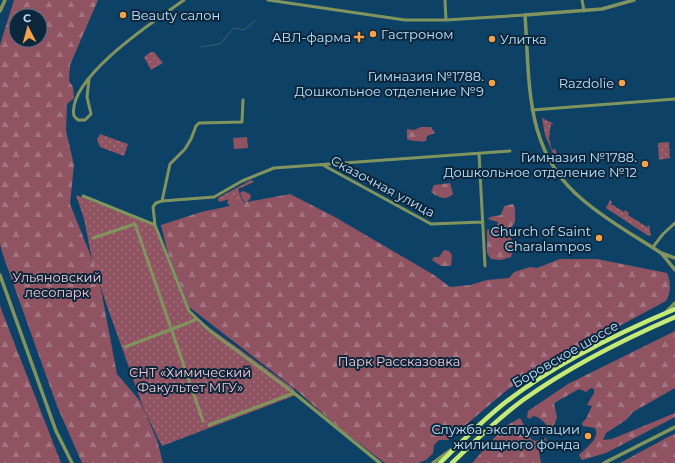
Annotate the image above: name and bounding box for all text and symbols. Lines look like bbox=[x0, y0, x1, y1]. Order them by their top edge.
place label: Beauty салон bbox=[131, 7, 220, 23]
north arrow bbox=[8, 8, 48, 48]
marker: Beauty салон bbox=[118, 10, 128, 20]
text: С bbox=[22, 11, 32, 25]
place label: Гастроном bbox=[381, 26, 453, 42]
place label: АВЛ-фарма bbox=[272, 29, 351, 45]
marker: Гастроном bbox=[368, 29, 378, 39]
place label: Улитка bbox=[500, 31, 547, 47]
marker: АВЛ-фарма bbox=[354, 32, 364, 42]
marker: Улитка bbox=[487, 34, 497, 44]
place label: Гимназия №1788. Дошкольное отделение №9 bbox=[294, 68, 484, 99]
place label: Razdolie bbox=[559, 75, 614, 91]
marker: Гимназия №1788. Дошкольное отделение №9 bbox=[487, 78, 497, 88]
marker: Razdolie bbox=[617, 78, 627, 88]
place label: Гимназия №1788. Дошкольное отделение №12 bbox=[443, 149, 637, 180]
street label: Сказочная улица bbox=[328, 152, 438, 220]
marker: Гимназия №1788. Дошкольное отделение №12 bbox=[640, 159, 650, 169]
place label: Church of Saint Charalampos bbox=[491, 223, 591, 254]
marker: Church of Saint Charalampos bbox=[594, 233, 604, 243]
park label: Ульяновский лесопарк bbox=[13, 269, 102, 300]
street label: Боровское шоссе bbox=[509, 317, 621, 391]
park label: Парк Рассказовка bbox=[338, 353, 460, 369]
park label: СНТ «Химический Факультет МГУ» bbox=[129, 364, 251, 395]
place label: Служба эксплуатации жилищного фонда bbox=[431, 421, 580, 452]
marker: Служба эксплуатации жилищного фонда bbox=[583, 431, 593, 441]

